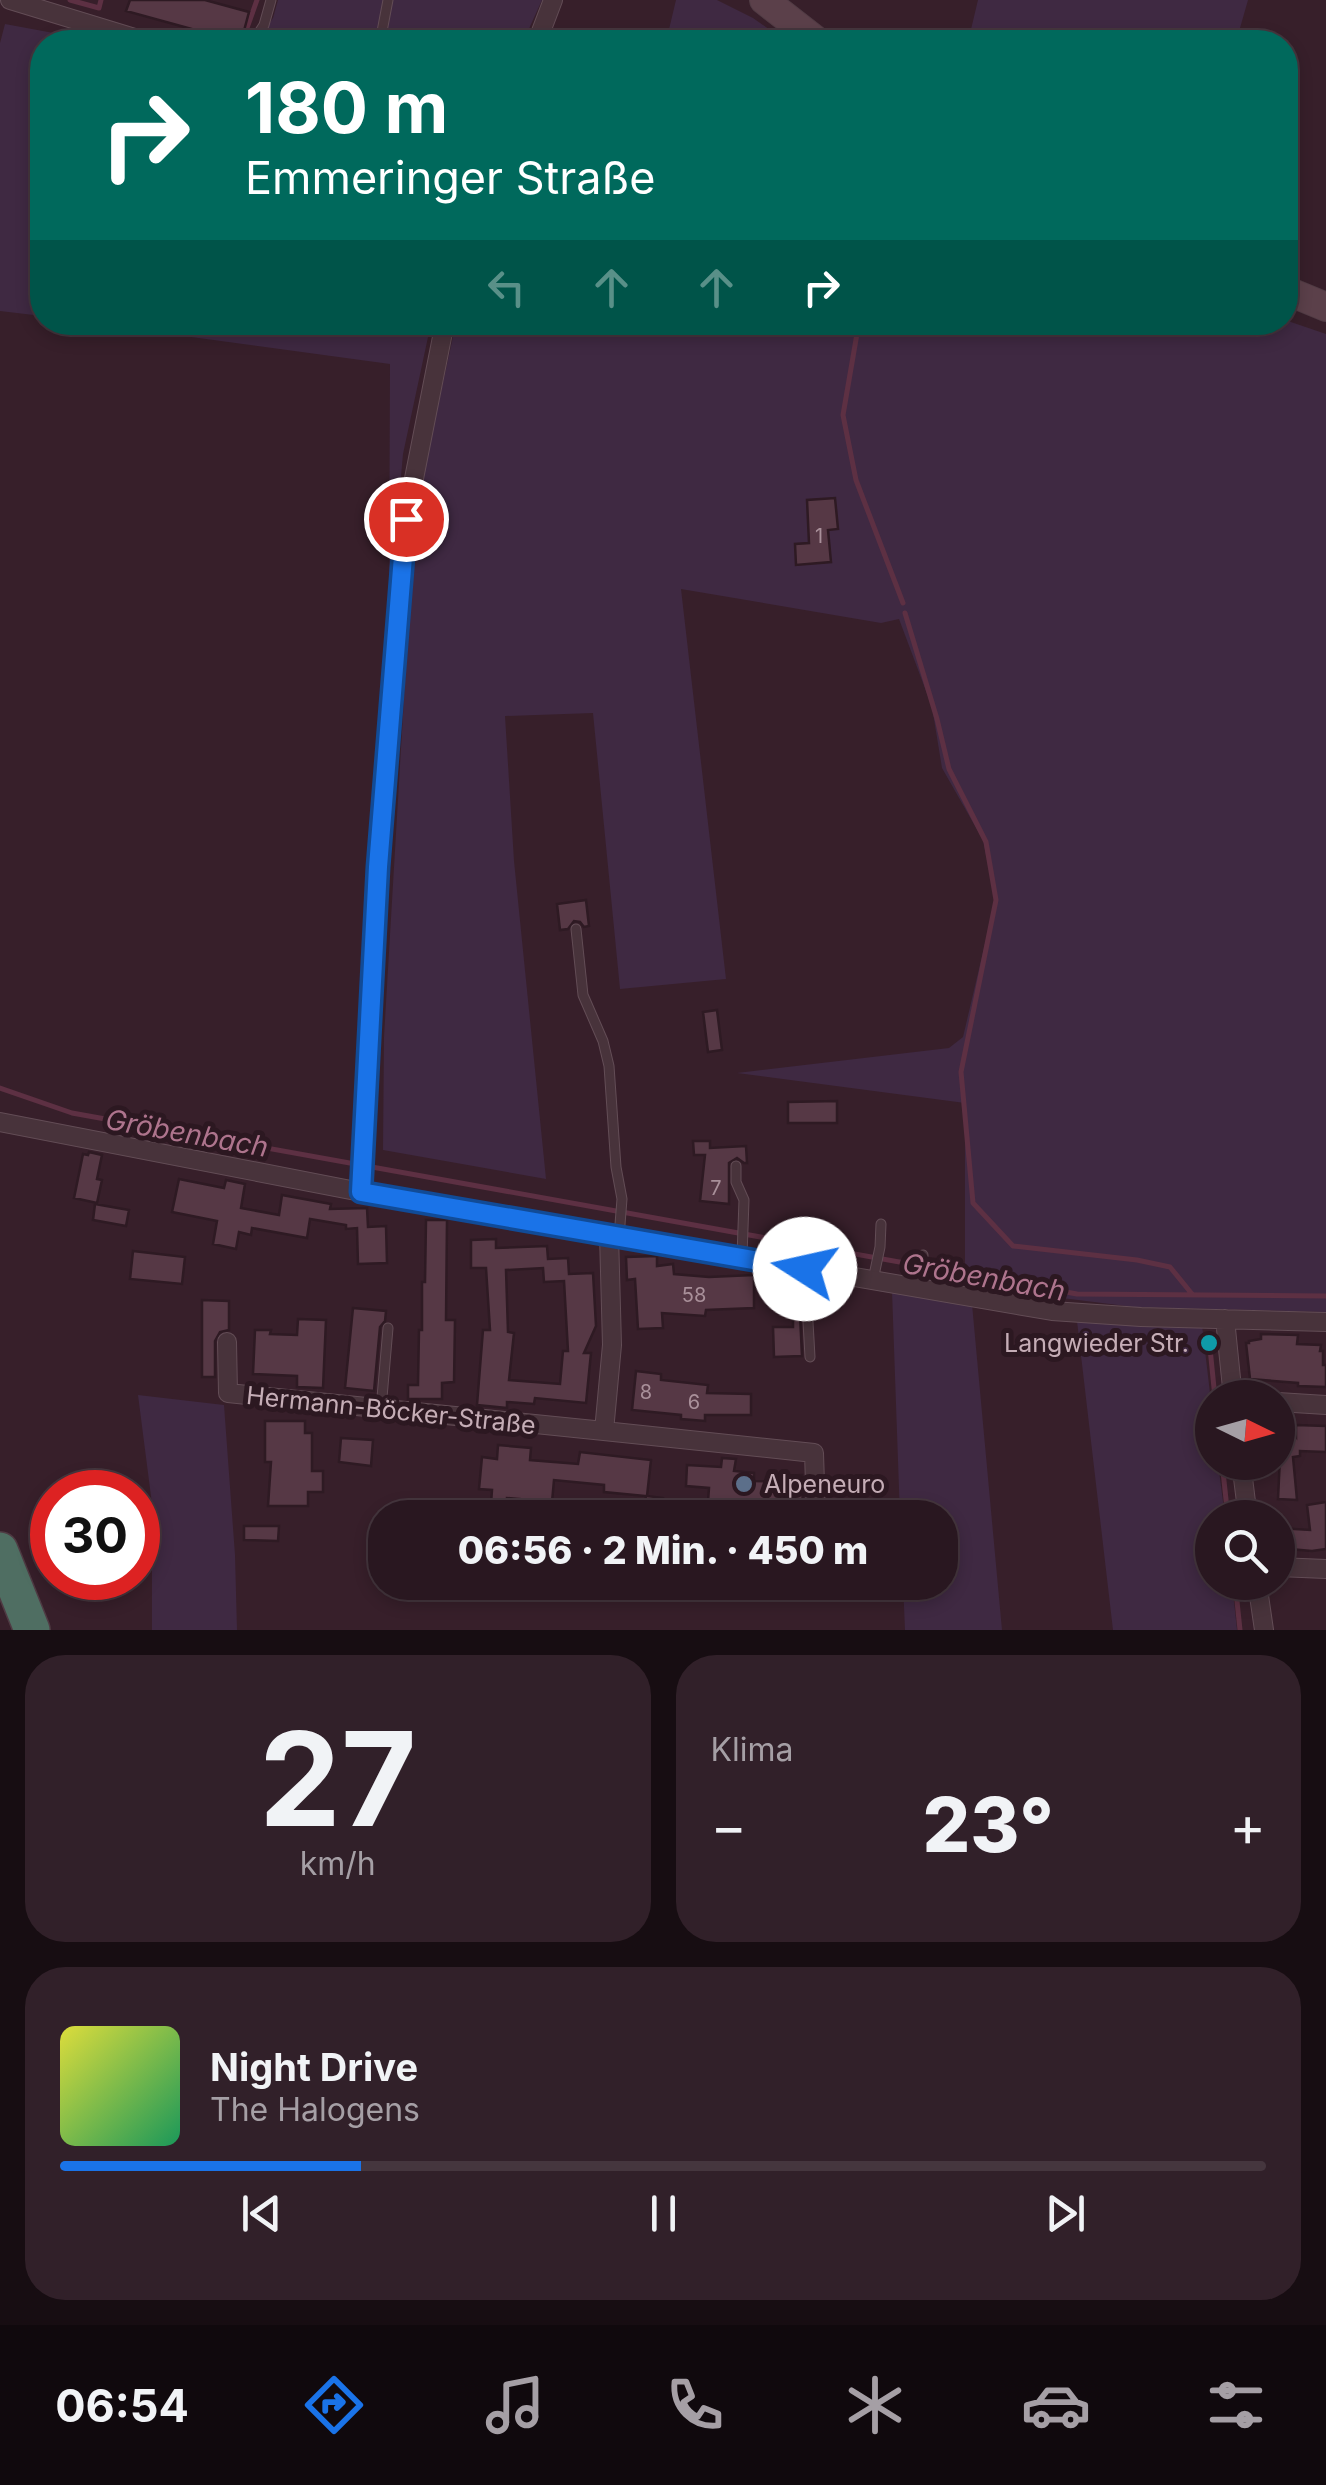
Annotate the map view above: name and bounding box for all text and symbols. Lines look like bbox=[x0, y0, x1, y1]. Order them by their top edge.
text: 180 m bbox=[245, 65, 448, 150]
icon: right bbox=[80, 70, 210, 200]
text: Emmeringer Straße bbox=[245, 150, 655, 205]
icon: left bbox=[479, 260, 534, 315]
icon: ahead bbox=[584, 260, 639, 315]
icon: ahead bbox=[689, 260, 744, 315]
icon: right bbox=[794, 260, 849, 315]
pin bbox=[364, 477, 449, 562]
icon: arrive bbox=[379, 492, 434, 547]
house number: 1 bbox=[815, 524, 823, 548]
water label: Gröbenbach bbox=[103, 1102, 271, 1164]
house number: 7 bbox=[710, 1176, 722, 1200]
position arrow bbox=[753, 1217, 857, 1321]
water label: Gröbenbach bbox=[900, 1246, 1068, 1308]
house number: 58 bbox=[682, 1283, 706, 1307]
place label: Langwieder Str. bbox=[1004, 1328, 1189, 1358]
marker: Langwieder Str. bbox=[1198, 1332, 1220, 1354]
street label: Hermann-Böcker-Straße bbox=[245, 1380, 537, 1440]
house number: 8 bbox=[640, 1380, 652, 1404]
north arrow bbox=[1195, 1380, 1295, 1480]
map controls bbox=[1195, 1380, 1295, 1600]
house number: 6 bbox=[688, 1390, 700, 1414]
place label: Alpeneuro bbox=[764, 1469, 885, 1499]
speed limit sign: 30 bbox=[30, 1470, 160, 1600]
marker: Alpeneuro bbox=[733, 1473, 755, 1495]
button: search bbox=[1195, 1500, 1295, 1600]
text: 06:56 · 2 Min. · 450 m bbox=[458, 1527, 868, 1573]
text: 27 bbox=[259, 1700, 417, 1857]
text: Klima bbox=[711, 1730, 794, 1769]
text: 23° bbox=[923, 1779, 1054, 1870]
text: − bbox=[711, 1793, 747, 1859]
text: + bbox=[1230, 1793, 1266, 1859]
text: km/h bbox=[300, 1844, 376, 1883]
text: Night Drive bbox=[210, 2044, 418, 2090]
text: The Halogens bbox=[210, 2090, 420, 2129]
icon: previous bbox=[234, 2186, 289, 2241]
icon: pause bbox=[636, 2186, 691, 2241]
icon: next bbox=[1038, 2186, 1093, 2241]
icon: directions bbox=[299, 2370, 369, 2440]
icon: music bbox=[480, 2370, 550, 2440]
icon: phone bbox=[660, 2370, 730, 2440]
icon: climate bbox=[840, 2370, 910, 2440]
icon: car bbox=[1021, 2370, 1091, 2440]
icon: filters bbox=[1201, 2370, 1271, 2440]
text: 06:54 bbox=[55, 2378, 189, 2433]

